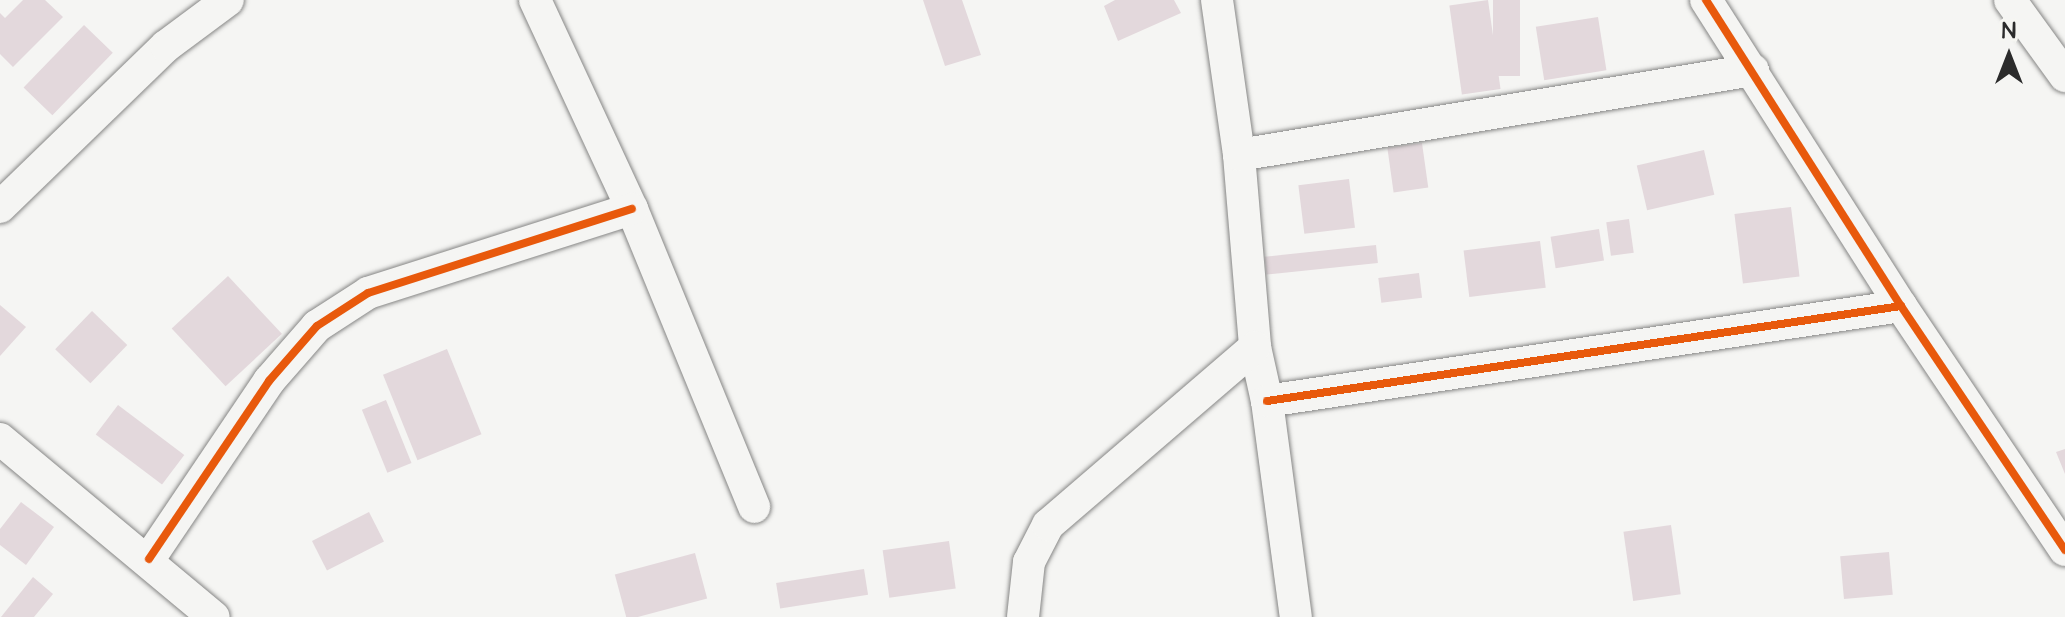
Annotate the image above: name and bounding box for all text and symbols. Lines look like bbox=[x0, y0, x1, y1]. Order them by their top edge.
north arrow bbox=[1969, 16, 2049, 96]
text: N bbox=[2002, 16, 2016, 47]

